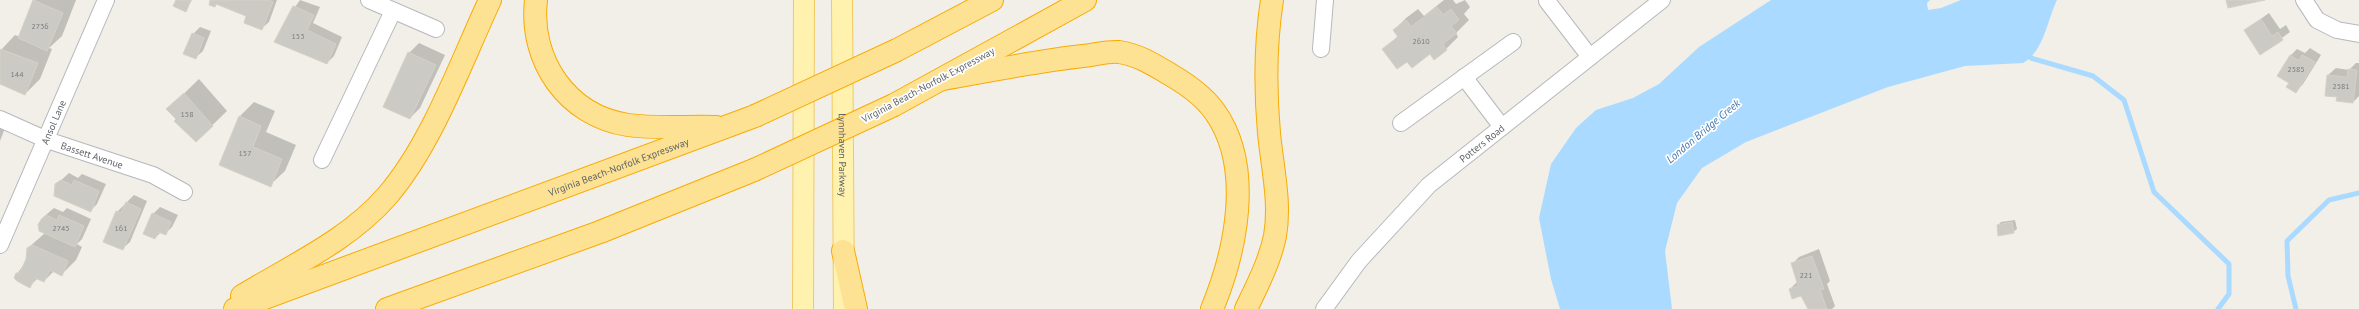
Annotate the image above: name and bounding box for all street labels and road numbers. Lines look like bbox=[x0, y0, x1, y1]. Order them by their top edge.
street label: Virginia Beach-Norfolk Expressway bbox=[858, 44, 997, 126]
street label: Ansol Lane bbox=[38, 98, 69, 146]
street label: Lynnhaven Parkway bbox=[836, 113, 850, 197]
street label: Potters Road bbox=[1457, 121, 1507, 165]
street label: Virginia Beach-Norfolk Expressway bbox=[545, 135, 691, 199]
street label: Bassett Avenue bbox=[59, 139, 125, 171]

